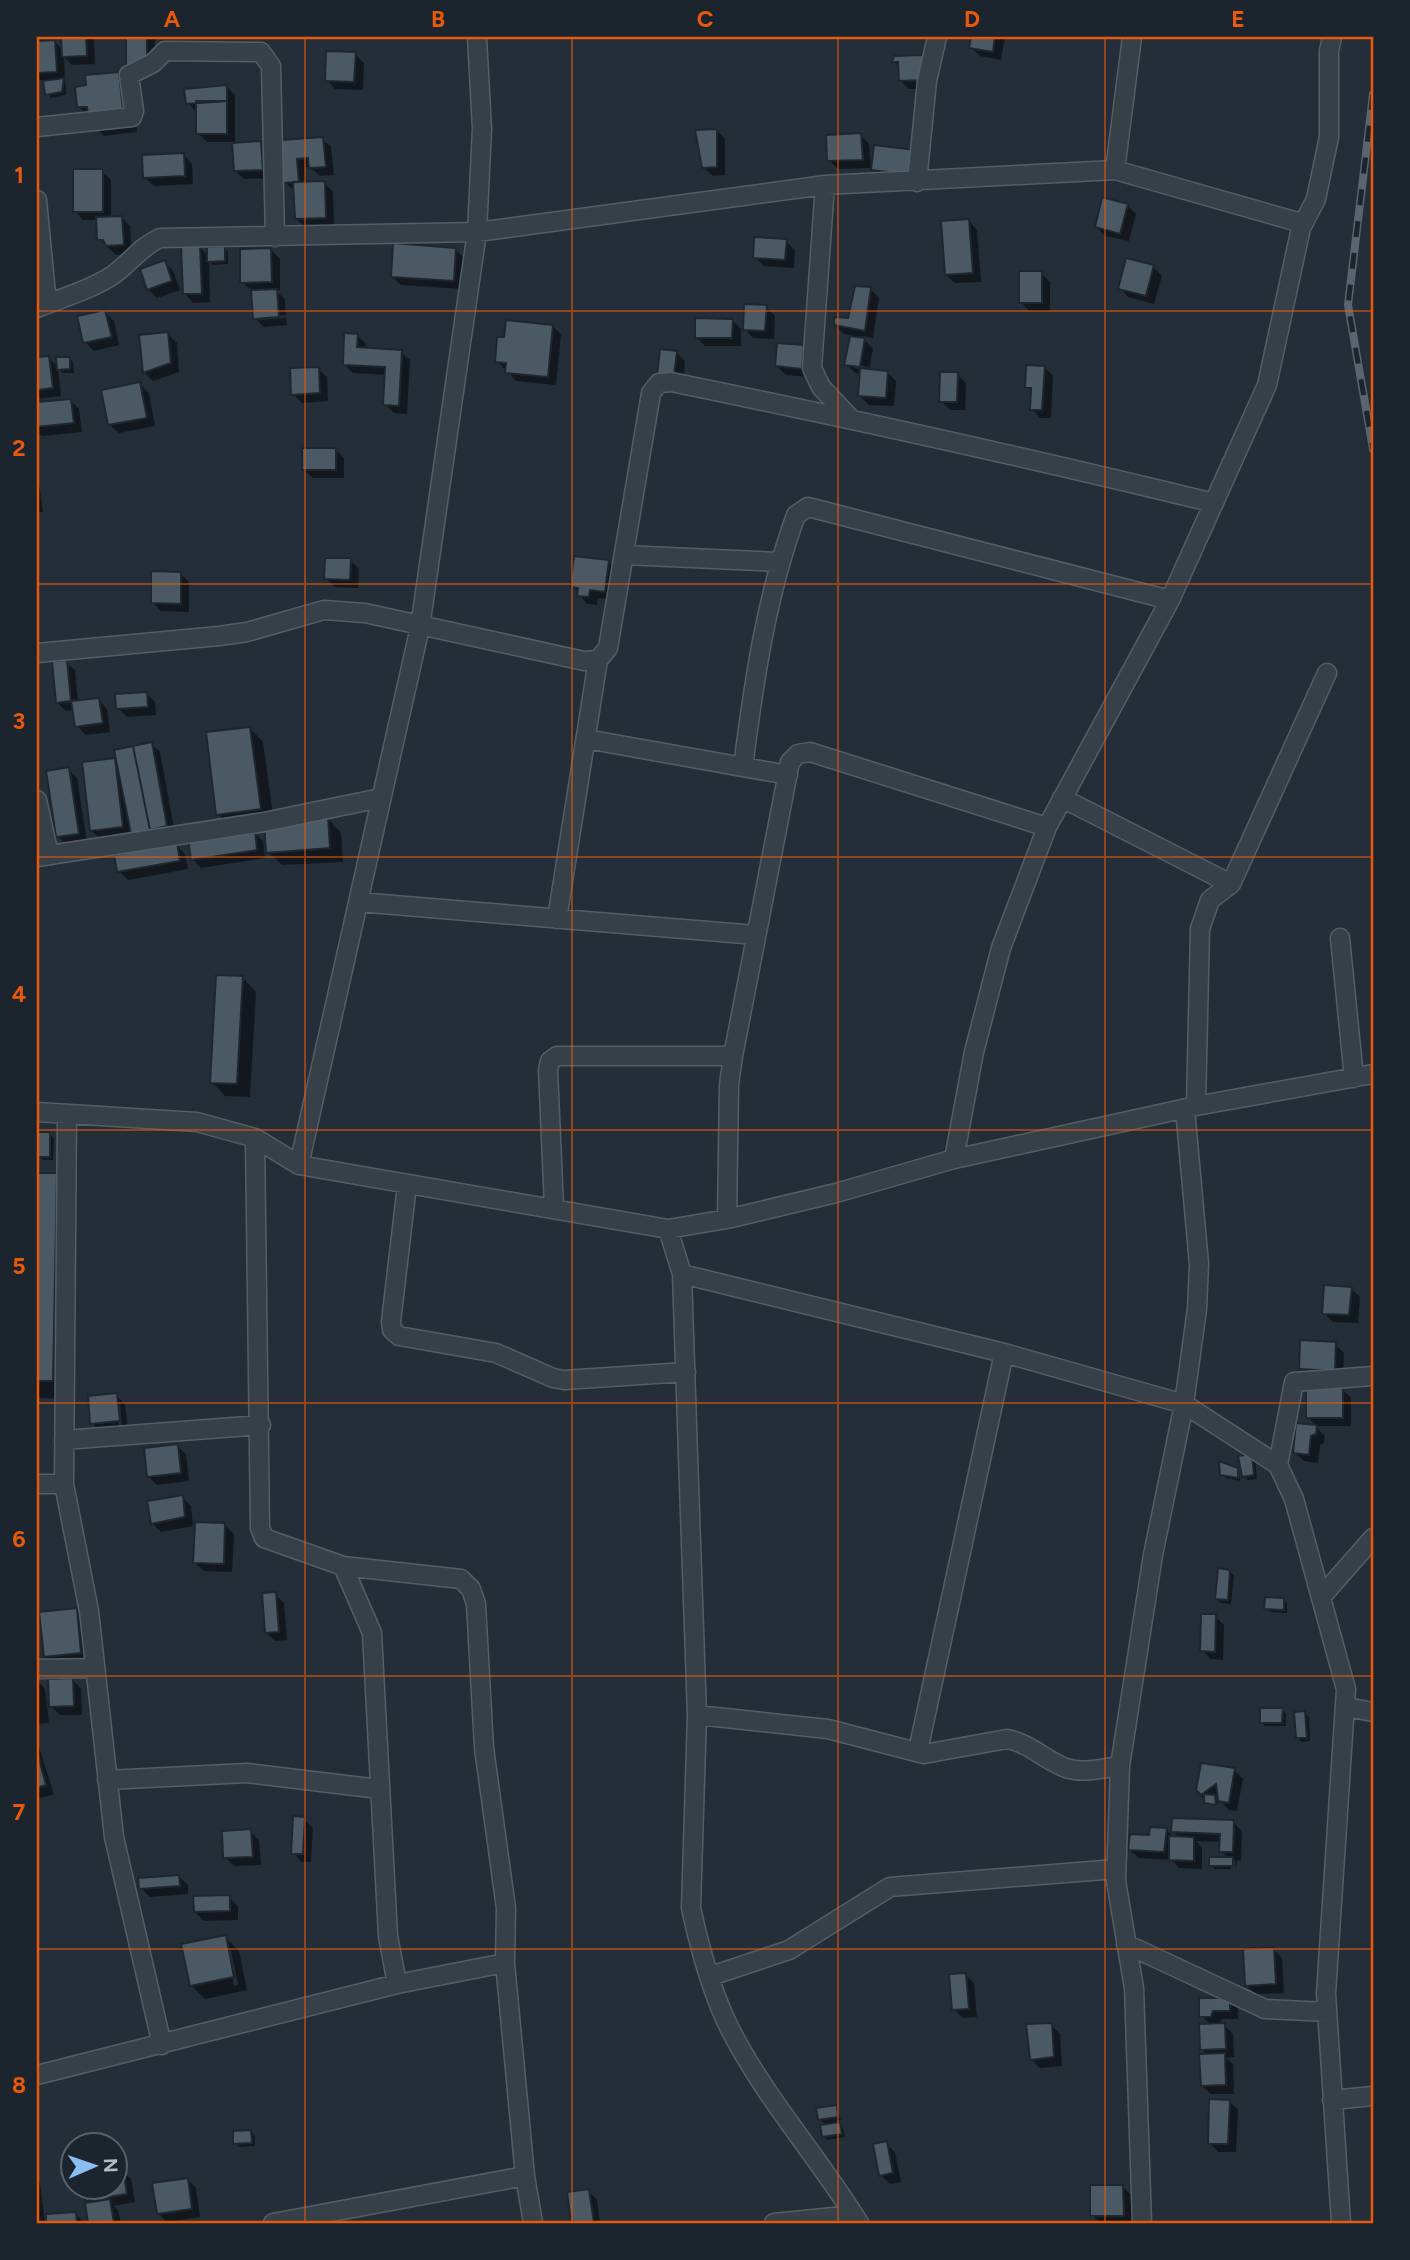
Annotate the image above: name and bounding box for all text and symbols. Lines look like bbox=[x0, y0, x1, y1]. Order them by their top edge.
text: A bbox=[164, 5, 181, 33]
text: B bbox=[431, 5, 445, 33]
text: C bbox=[697, 5, 714, 33]
text: D bbox=[964, 5, 980, 33]
text: E bbox=[1231, 5, 1245, 33]
text: 1 bbox=[14, 161, 24, 189]
text: 2 bbox=[12, 434, 26, 462]
text: 3 bbox=[13, 707, 25, 735]
text: 4 bbox=[12, 980, 26, 1008]
text: 5 bbox=[12, 1252, 26, 1280]
text: 6 bbox=[12, 1525, 26, 1553]
text: 7 bbox=[13, 1798, 26, 1826]
text: 8 bbox=[12, 2071, 26, 2099]
north arrow bbox=[60, 2130, 130, 2200]
text: N bbox=[99, 2158, 122, 2173]

